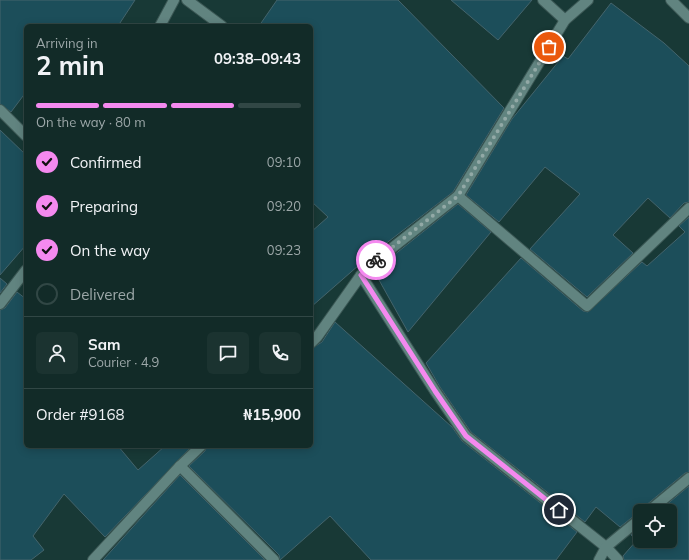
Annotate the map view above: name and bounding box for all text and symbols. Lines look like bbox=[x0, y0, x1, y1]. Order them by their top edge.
pin bbox=[532, 30, 566, 64]
text: Arriving in bbox=[36, 35, 98, 51]
icon: bag bbox=[538, 36, 560, 58]
text: 2 min bbox=[36, 49, 105, 82]
text: 09:38–09:43 bbox=[214, 49, 301, 68]
text: On the way · 80 m bbox=[36, 114, 146, 130]
icon: check bbox=[36, 151, 58, 173]
text: Confirmed bbox=[70, 153, 141, 172]
text: 09:10 bbox=[267, 154, 301, 170]
icon: check bbox=[36, 195, 58, 217]
text: Preparing bbox=[70, 197, 138, 216]
text: 09:20 bbox=[267, 198, 301, 214]
icon: check bbox=[36, 239, 58, 261]
courier bbox=[356, 240, 396, 280]
text: On the way bbox=[70, 241, 150, 260]
text: 09:23 bbox=[267, 242, 301, 258]
icon: bike bbox=[365, 249, 387, 271]
text: Delivered bbox=[70, 285, 135, 304]
button: person bbox=[36, 332, 78, 374]
button: chat bbox=[207, 332, 249, 374]
button: phone bbox=[259, 332, 301, 374]
text: Sam bbox=[88, 335, 120, 354]
text: Courier · 4.9 bbox=[88, 354, 159, 370]
text: Order #9168 bbox=[36, 405, 124, 424]
text: ₦15,900 bbox=[243, 405, 301, 424]
pin bbox=[542, 493, 576, 527]
icon: home bbox=[548, 499, 570, 521]
map controls bbox=[633, 504, 677, 548]
button: locate bbox=[633, 504, 677, 548]

